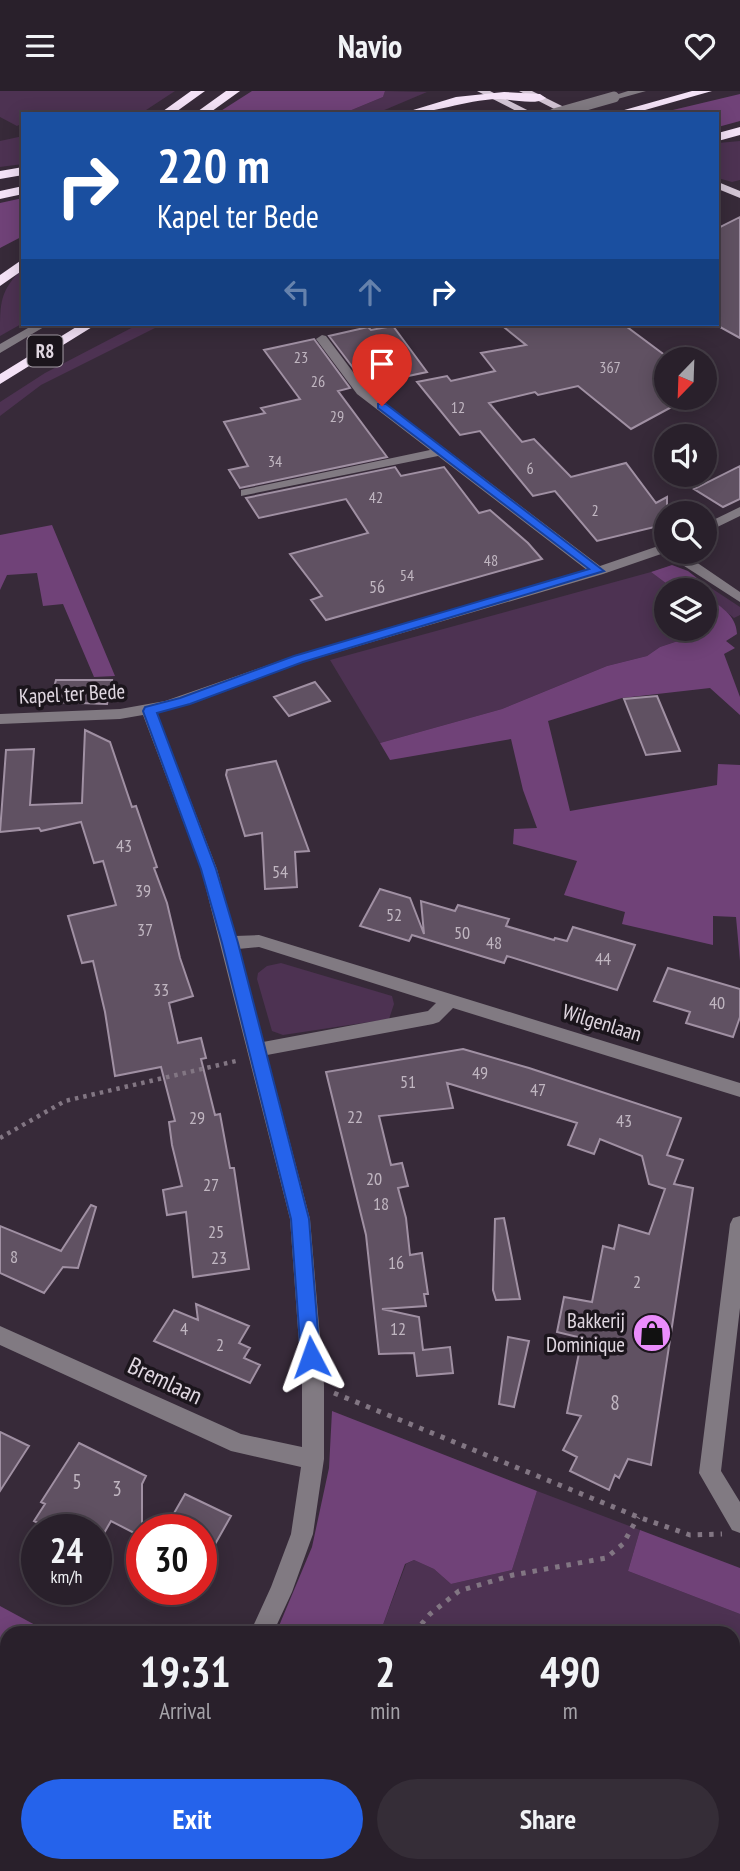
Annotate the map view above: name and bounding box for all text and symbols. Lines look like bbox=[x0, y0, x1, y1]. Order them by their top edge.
text: Navio bbox=[338, 25, 402, 67]
icon: menu bbox=[21, 27, 59, 65]
icon: heart bbox=[681, 27, 719, 65]
text: 220 m bbox=[157, 133, 270, 197]
icon: right bbox=[42, 140, 133, 231]
text: Kapel ter Bede bbox=[157, 195, 319, 237]
icon: left bbox=[278, 273, 316, 311]
icon: ahead bbox=[351, 273, 389, 311]
icon: right bbox=[424, 273, 462, 311]
pin bbox=[352, 334, 412, 406]
road number: R8 bbox=[28, 335, 62, 367]
icon: arrive bbox=[363, 345, 401, 383]
house number: 23 bbox=[294, 347, 308, 367]
north arrow bbox=[654, 347, 718, 409]
map controls bbox=[654, 347, 717, 641]
house number: 367 bbox=[599, 357, 621, 377]
house number: 26 bbox=[311, 371, 325, 391]
house number: 12 bbox=[451, 397, 465, 417]
house number: 29 bbox=[330, 406, 344, 426]
button: sound bbox=[654, 424, 717, 487]
house number: 34 bbox=[268, 451, 282, 471]
house number: 6 bbox=[526, 458, 534, 478]
house number: 42 bbox=[369, 487, 383, 507]
house number: 2 bbox=[591, 500, 599, 520]
button: search bbox=[654, 501, 717, 564]
house number: 48 bbox=[484, 550, 498, 570]
house number: 54 bbox=[400, 565, 414, 585]
house number: 56 bbox=[369, 575, 385, 598]
button: layers bbox=[654, 578, 717, 641]
street label: Kapel ter Bede bbox=[18, 677, 126, 710]
house number: 43 bbox=[116, 834, 132, 857]
house number: 54 bbox=[272, 860, 288, 883]
house number: 39 bbox=[135, 879, 151, 902]
house number: 52 bbox=[386, 903, 402, 926]
house number: 37 bbox=[137, 918, 153, 941]
house number: 50 bbox=[454, 921, 470, 944]
house number: 48 bbox=[486, 931, 502, 954]
house number: 44 bbox=[595, 947, 611, 970]
house number: 33 bbox=[153, 978, 169, 1001]
house number: 40 bbox=[709, 991, 725, 1014]
street label: Wilgenlaan bbox=[559, 998, 645, 1047]
house number: 49 bbox=[472, 1061, 488, 1084]
house number: 51 bbox=[400, 1070, 416, 1093]
house number: 47 bbox=[530, 1078, 546, 1101]
house number: 22 bbox=[347, 1105, 363, 1128]
house number: 29 bbox=[189, 1106, 205, 1129]
house number: 43 bbox=[616, 1109, 632, 1132]
house number: 20 bbox=[366, 1167, 382, 1190]
house number: 27 bbox=[203, 1173, 219, 1196]
house number: 18 bbox=[373, 1192, 389, 1215]
house number: 25 bbox=[208, 1220, 224, 1243]
house number: 8 bbox=[10, 1245, 18, 1268]
house number: 23 bbox=[211, 1246, 227, 1269]
house number: 16 bbox=[388, 1251, 404, 1274]
house number: 2 bbox=[633, 1270, 641, 1293]
place label: Bakkerij Dominique bbox=[546, 1307, 625, 1358]
shop icon: Bakkerij Dominique bbox=[631, 1312, 673, 1354]
house number: 4 bbox=[180, 1317, 188, 1340]
house number: 12 bbox=[390, 1317, 406, 1340]
position arrow bbox=[274, 1320, 348, 1394]
house number: 2 bbox=[216, 1333, 224, 1356]
street label: Bremlaan bbox=[123, 1350, 207, 1411]
house number: 8 bbox=[610, 1389, 620, 1416]
house number: 5 bbox=[72, 1468, 82, 1495]
house number: 3 bbox=[112, 1475, 122, 1502]
speed limit sign: 30 bbox=[126, 1514, 217, 1605]
text: 24 bbox=[50, 1527, 83, 1573]
text: km/h bbox=[51, 1565, 82, 1588]
text: 19:31 bbox=[140, 1644, 231, 1699]
text: 2 bbox=[375, 1644, 395, 1699]
text: 490 bbox=[540, 1644, 600, 1699]
text: Arrival bbox=[159, 1696, 211, 1725]
text: min bbox=[370, 1696, 400, 1725]
text: m bbox=[563, 1696, 578, 1725]
button: Exit bbox=[21, 1779, 363, 1859]
button: Share bbox=[377, 1779, 719, 1859]

